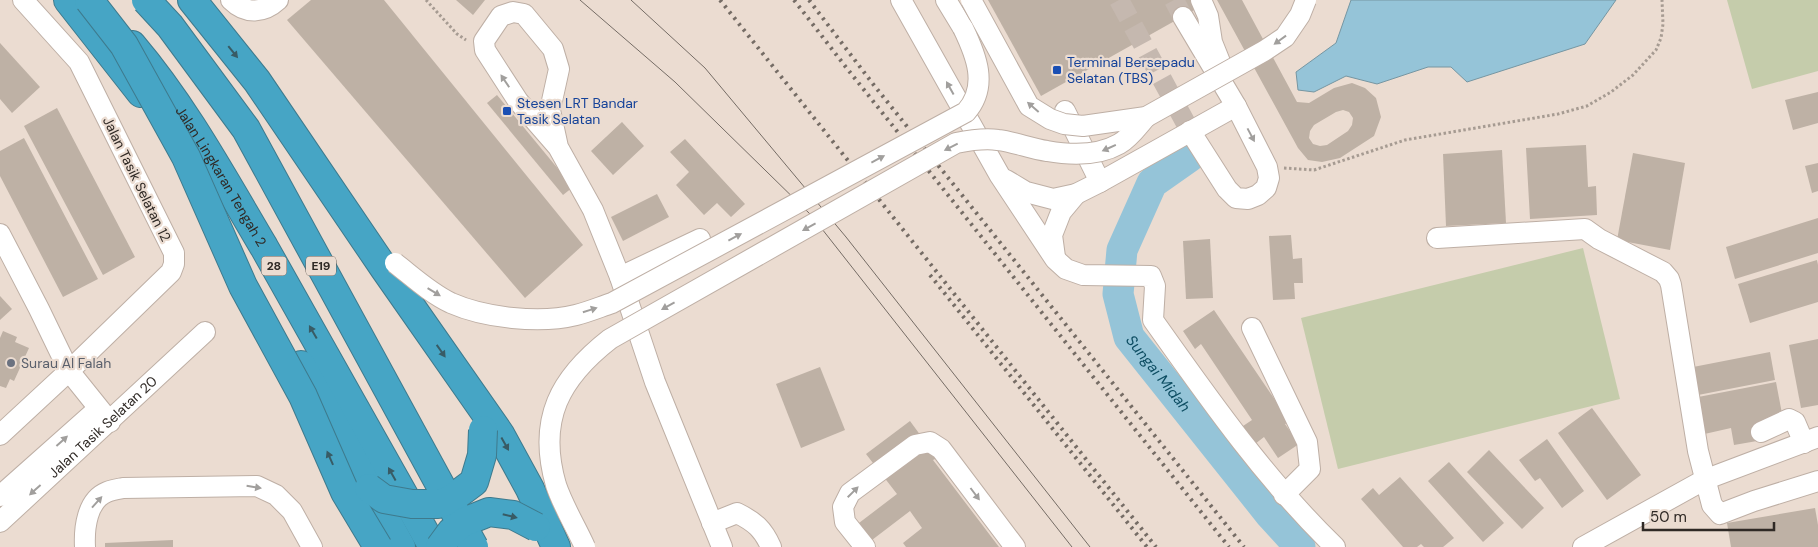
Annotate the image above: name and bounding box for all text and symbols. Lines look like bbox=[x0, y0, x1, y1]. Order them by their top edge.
one-way arrow bbox=[1273, 35, 1287, 45]
one-way arrow bbox=[228, 45, 239, 58]
place label: Terminal Bersepadu Selatan (TBS) bbox=[1067, 53, 1195, 87]
marker: Terminal Bersepadu Selatan (TBS) bbox=[1051, 64, 1063, 76]
one-way arrow bbox=[500, 75, 510, 88]
one-way arrow bbox=[946, 81, 955, 94]
place label: Stesen LRT Bandar Tasik Selatan bbox=[517, 94, 638, 128]
one-way arrow bbox=[1027, 101, 1039, 112]
street label: Jalan Lingkaran Tengah 2 bbox=[172, 103, 271, 250]
marker: Stesen LRT Bandar Tasik Selatan bbox=[501, 105, 513, 117]
street label: Jalan Tasik Selatan 12 bbox=[99, 114, 175, 244]
one-way arrow bbox=[1247, 128, 1255, 142]
one-way arrow bbox=[943, 143, 958, 151]
one-way arrow bbox=[1102, 144, 1116, 152]
one-way arrow bbox=[871, 155, 885, 163]
one-way arrow bbox=[802, 222, 816, 231]
one-way arrow bbox=[728, 232, 742, 241]
road number: 28 bbox=[262, 256, 286, 276]
road number: E19 bbox=[306, 256, 336, 276]
one-way arrow bbox=[427, 288, 440, 297]
one-way arrow bbox=[661, 302, 674, 311]
one-way arrow bbox=[583, 306, 598, 313]
one-way arrow bbox=[308, 325, 317, 339]
water label: Sungai Midah bbox=[1121, 331, 1195, 416]
one-way arrow bbox=[436, 344, 446, 358]
place label: Surau Al Falah bbox=[21, 354, 111, 372]
marker: Surau Al Falah bbox=[5, 357, 17, 369]
street label: Jalan Tasik Selatan 20 bbox=[45, 372, 161, 482]
one-way arrow bbox=[56, 435, 69, 446]
one-way arrow bbox=[501, 438, 510, 451]
one-way arrow bbox=[326, 451, 334, 465]
one-way arrow bbox=[388, 467, 396, 481]
one-way arrow bbox=[247, 483, 263, 491]
one-way arrow bbox=[29, 485, 41, 496]
one-way arrow bbox=[847, 486, 859, 498]
one-way arrow bbox=[970, 487, 980, 501]
one-way arrow bbox=[91, 496, 103, 508]
scale bar bbox=[1643, 500, 1774, 532]
text: 50 m bbox=[1650, 507, 1687, 527]
one-way arrow bbox=[503, 512, 518, 520]

